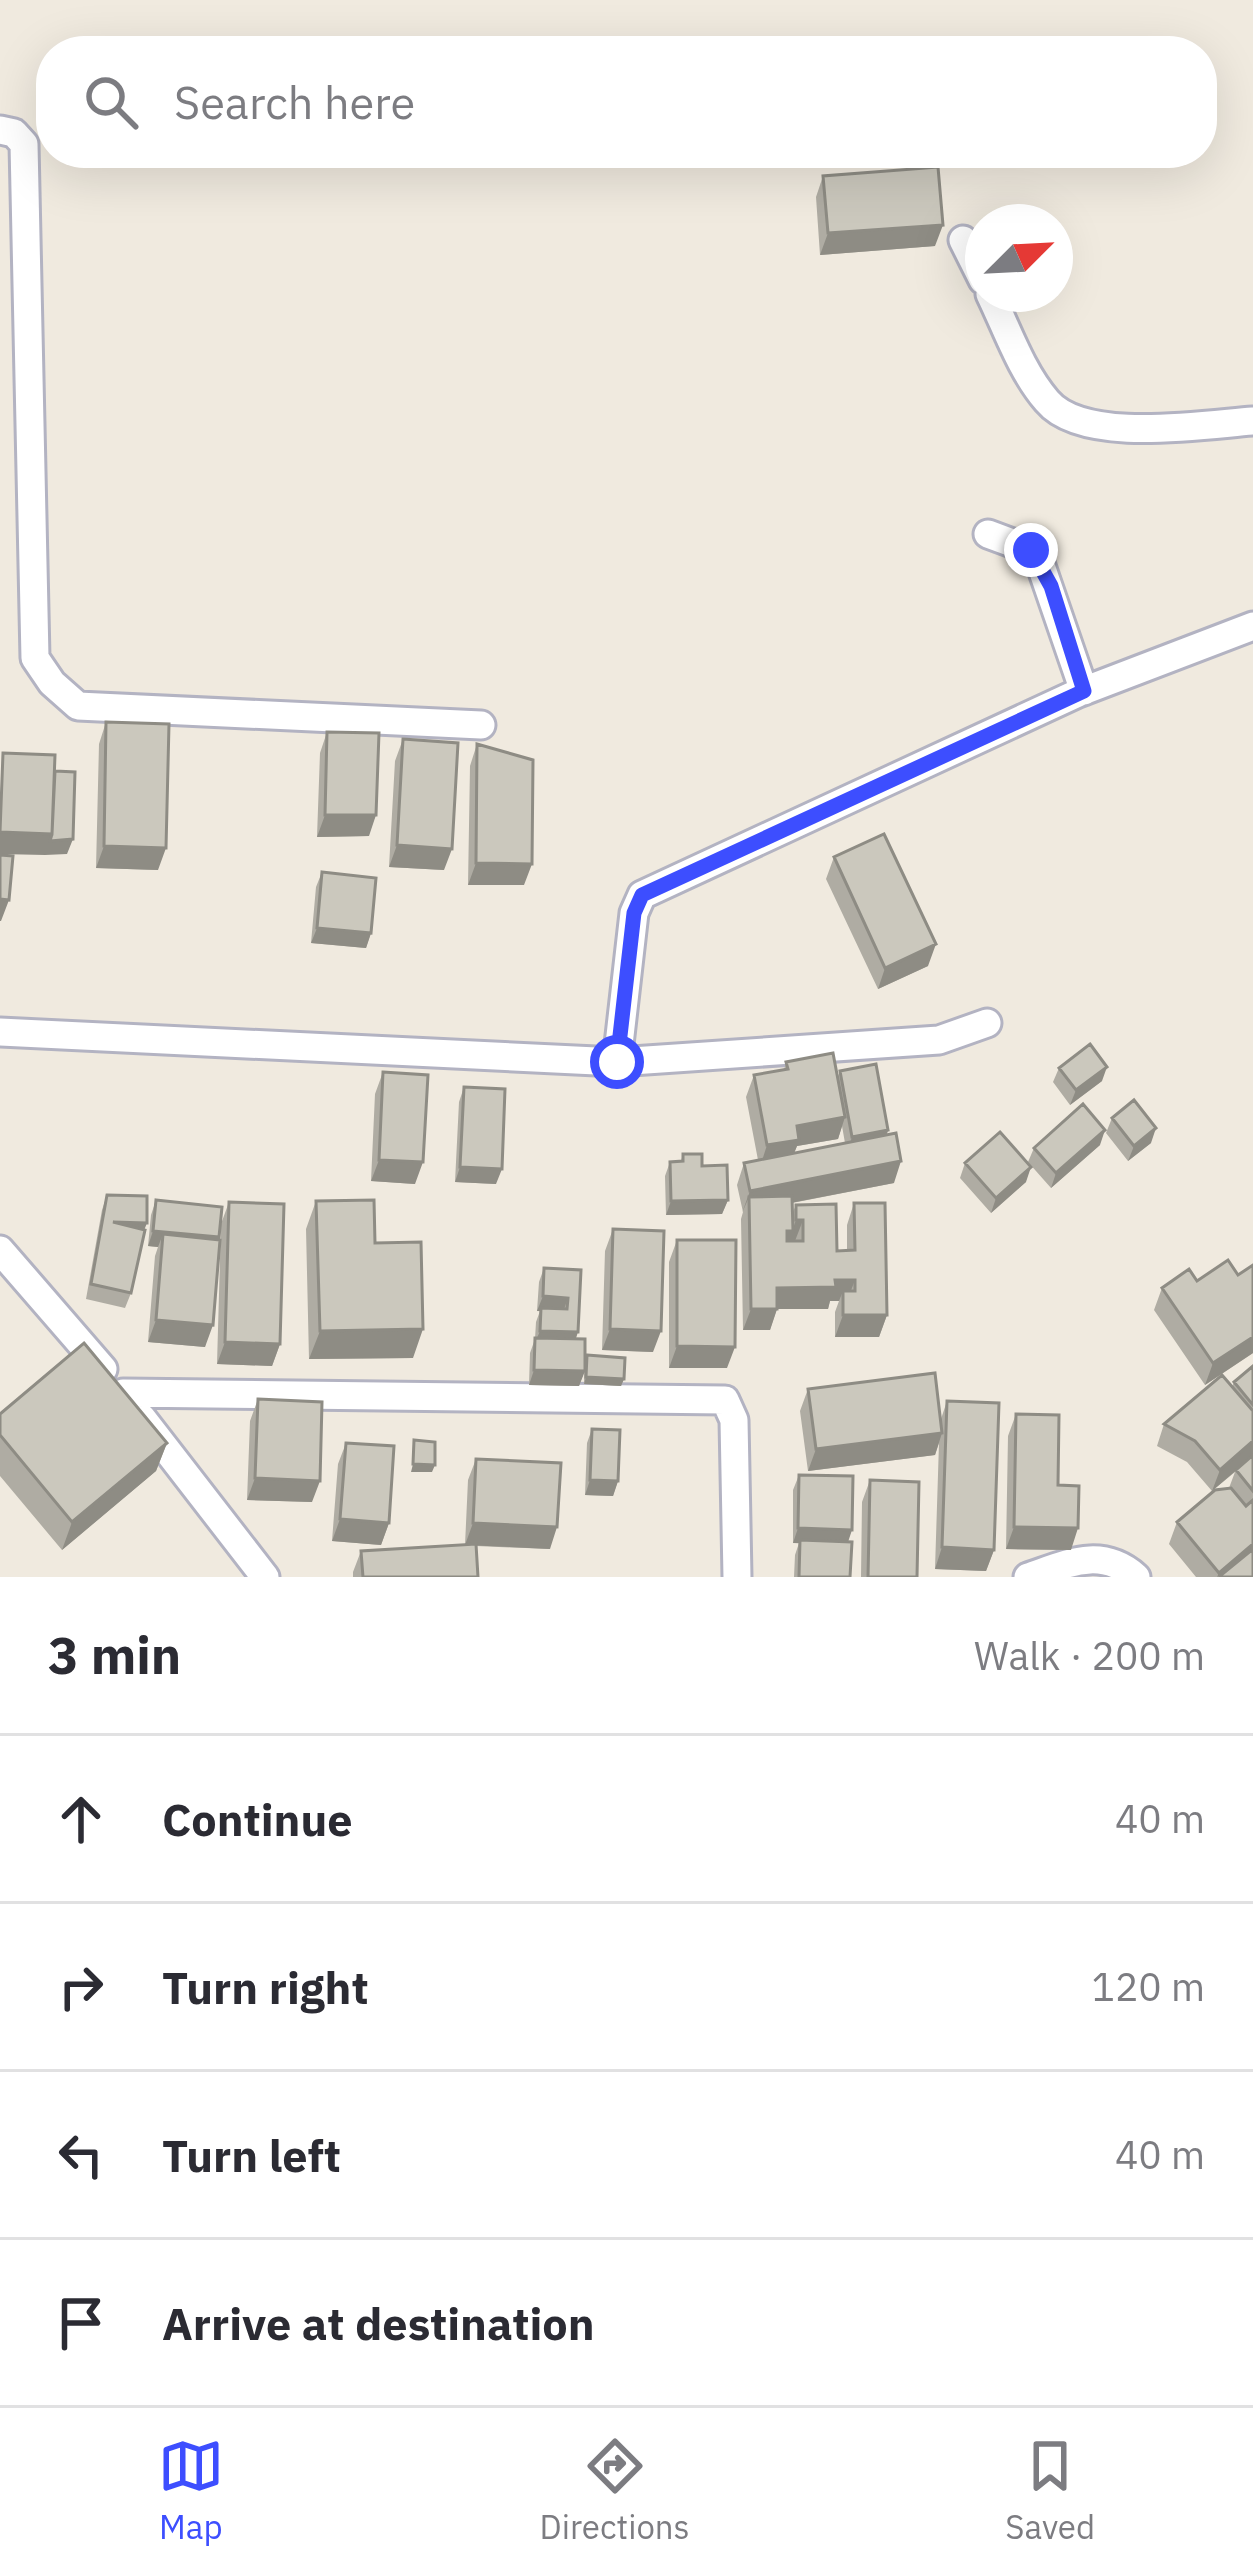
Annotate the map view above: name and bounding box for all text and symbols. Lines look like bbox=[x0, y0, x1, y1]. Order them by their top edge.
search box bbox=[36, 36, 1217, 168]
icon: search bbox=[78, 69, 144, 135]
text: Search here bbox=[174, 73, 415, 131]
north arrow bbox=[965, 204, 1073, 312]
route end bbox=[1004, 523, 1058, 577]
route start bbox=[590, 1035, 644, 1089]
text: 3 min bbox=[48, 1622, 181, 1688]
text: Walk · 200 m bbox=[974, 1630, 1205, 1681]
icon: ahead bbox=[48, 1786, 114, 1852]
text: Continue bbox=[162, 1790, 353, 1848]
text: 40 m bbox=[1115, 1793, 1205, 1844]
icon: right bbox=[48, 1954, 114, 2020]
text: Turn right bbox=[162, 1958, 369, 2016]
text: 120 m bbox=[1092, 1961, 1205, 2012]
icon: left bbox=[48, 2122, 114, 2188]
text: Turn left bbox=[162, 2126, 341, 2184]
text: 40 m bbox=[1115, 2129, 1205, 2180]
icon: arrive bbox=[48, 2290, 114, 2356]
text: Arrive at destination bbox=[162, 2294, 595, 2352]
tab: Map bbox=[158, 2433, 224, 2548]
tab: Directions bbox=[540, 2433, 690, 2548]
tab: Saved bbox=[1005, 2433, 1095, 2548]

